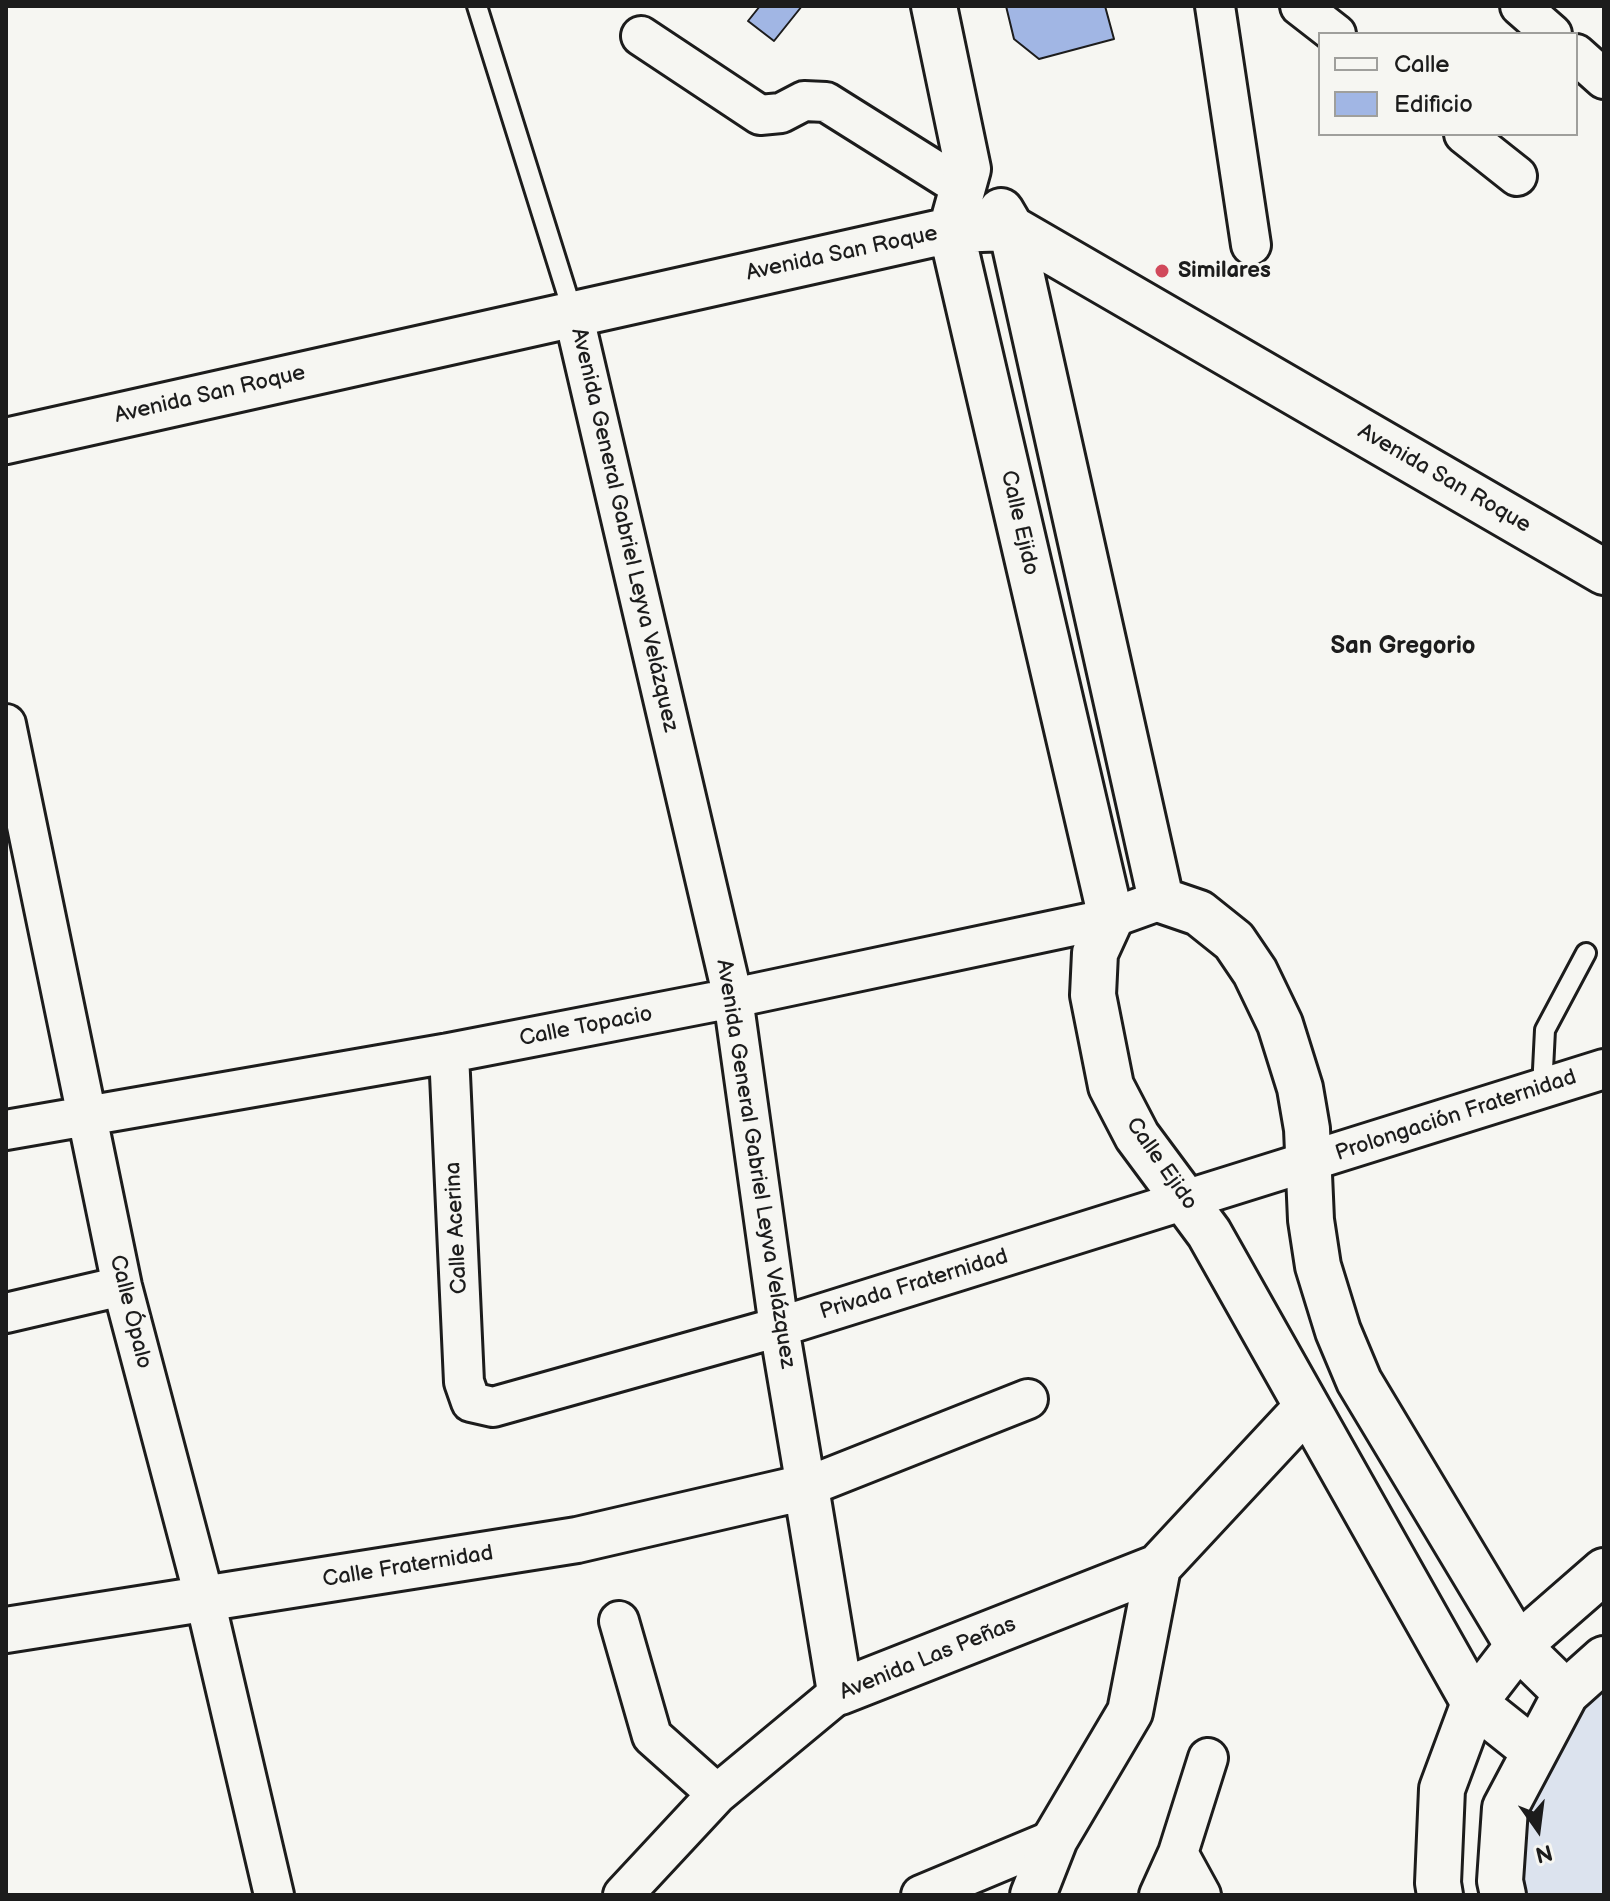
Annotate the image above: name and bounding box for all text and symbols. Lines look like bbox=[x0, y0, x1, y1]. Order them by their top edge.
legend bbox=[1318, 32, 1578, 136]
text: Calle bbox=[1394, 50, 1449, 79]
text: Edificio bbox=[1394, 90, 1473, 119]
street label: Avenida San Roque bbox=[744, 221, 940, 287]
place label: Similares bbox=[1178, 258, 1271, 284]
marker: Similares bbox=[1153, 262, 1171, 280]
street label: Avenida General Gabriel Leyva Velázquez bbox=[565, 326, 683, 734]
street label: Avenida San Roque bbox=[112, 360, 308, 430]
street label: Avenida San Roque bbox=[1353, 419, 1535, 539]
street label: Calle Ejido bbox=[994, 468, 1044, 578]
district label: San Gregorio bbox=[1330, 633, 1476, 661]
street label: Avenida General Gabriel Leyva Velázquez bbox=[710, 958, 800, 1370]
street label: Calle Topacio bbox=[517, 1001, 655, 1053]
street label: Prolongación Fraternidad bbox=[1332, 1065, 1580, 1167]
street label: Calle Ejido bbox=[1120, 1113, 1202, 1215]
street label: Calle Acerina bbox=[440, 1161, 474, 1295]
street label: Privada Fraternidad bbox=[817, 1244, 1011, 1326]
street label: Calle Ópalo bbox=[103, 1252, 157, 1372]
street label: Calle Fraternidad bbox=[321, 1541, 495, 1593]
street label: Avenida Las Peñas bbox=[836, 1612, 1020, 1706]
north arrow bbox=[1498, 1789, 1578, 1869]
text: N bbox=[1533, 1838, 1555, 1868]

